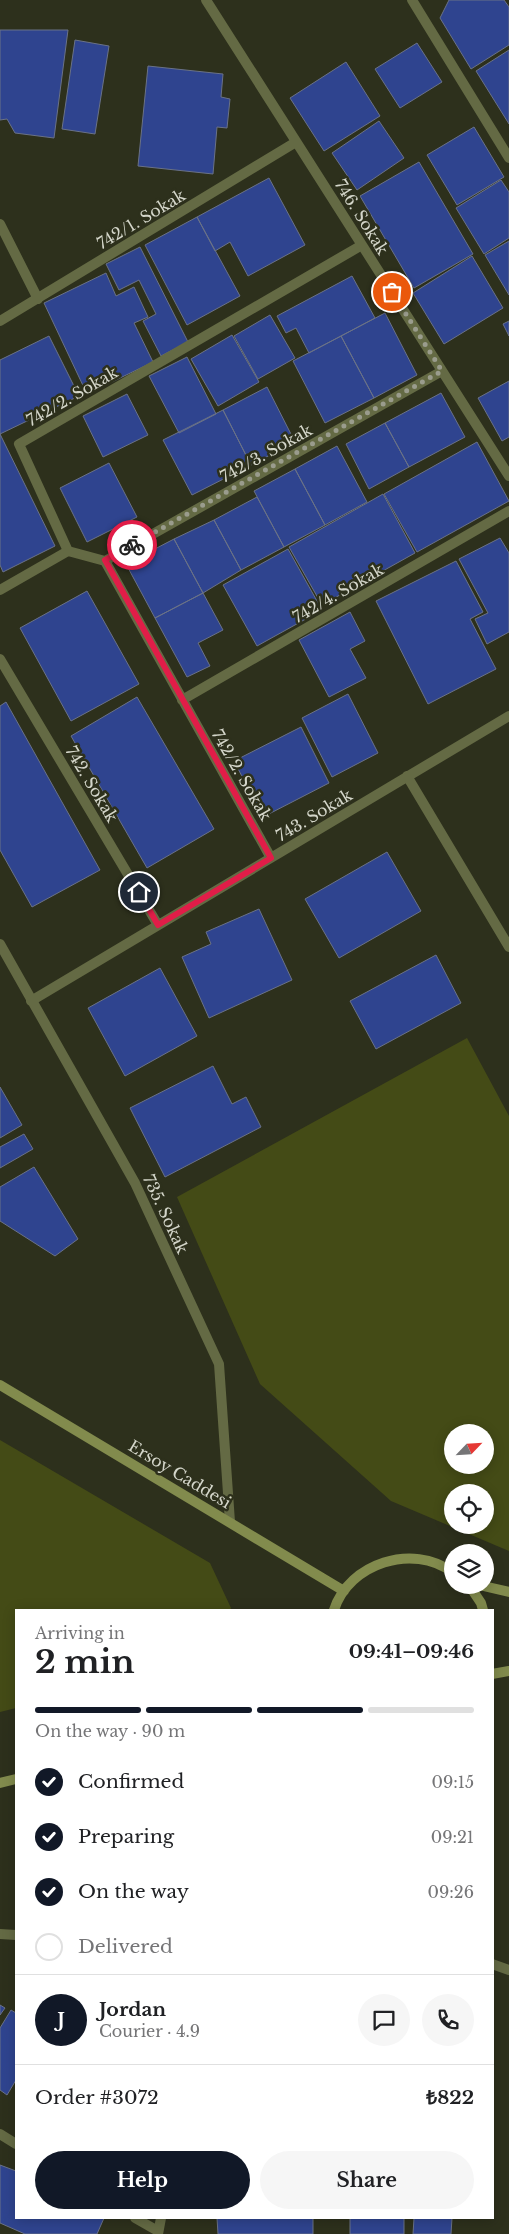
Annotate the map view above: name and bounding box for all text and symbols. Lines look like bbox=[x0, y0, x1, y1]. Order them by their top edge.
street label: 746. Sokak bbox=[331, 175, 393, 259]
street label: 742/1. Sokak bbox=[93, 185, 189, 253]
pin bbox=[371, 271, 413, 313]
icon: bag bbox=[378, 278, 406, 306]
street label: 742/2. Sokak bbox=[23, 362, 121, 430]
street label: 742/3. Sokak bbox=[216, 419, 316, 487]
courier bbox=[107, 520, 157, 570]
icon: bike bbox=[118, 531, 146, 559]
street label: 742/4. Sokak bbox=[289, 559, 387, 627]
street label: 742/2. Sokak bbox=[208, 726, 276, 824]
street label: 742. Sokak bbox=[62, 742, 123, 826]
street label: 743. Sokak bbox=[272, 784, 356, 845]
pin bbox=[118, 871, 160, 913]
icon: home bbox=[125, 878, 153, 906]
street label: 735. Sokak bbox=[139, 1171, 193, 1257]
north arrow bbox=[444, 1424, 494, 1474]
map controls bbox=[444, 1424, 494, 1594]
street label: Ersoy Caddesi bbox=[125, 1436, 235, 1513]
button: locate bbox=[444, 1484, 494, 1534]
button: layers bbox=[444, 1544, 494, 1594]
text: Arriving in bbox=[35, 1623, 125, 1643]
text: 09:41–09:46 bbox=[349, 1640, 474, 1663]
text: 2 min bbox=[35, 1642, 135, 1682]
text: On the way · 90 m bbox=[35, 1721, 185, 1741]
icon: check bbox=[35, 1768, 63, 1796]
text: Confirmed bbox=[78, 1770, 184, 1793]
text: 09:15 bbox=[432, 1772, 474, 1792]
icon: check bbox=[35, 1823, 63, 1851]
text: Preparing bbox=[78, 1825, 174, 1848]
text: 09:21 bbox=[431, 1827, 474, 1847]
icon: check bbox=[35, 1878, 63, 1906]
text: On the way bbox=[78, 1880, 189, 1903]
text: 09:26 bbox=[428, 1882, 474, 1902]
text: Delivered bbox=[78, 1935, 173, 1958]
button: chat bbox=[358, 1994, 410, 2046]
button: phone bbox=[422, 1994, 474, 2046]
text: Jordan bbox=[99, 1998, 166, 2021]
text: J bbox=[57, 2008, 65, 2031]
text: Courier · 4.9 bbox=[99, 2021, 200, 2041]
text: Order #3072 bbox=[35, 2086, 159, 2109]
text: ₺822 bbox=[426, 2086, 474, 2109]
button: Help bbox=[35, 2151, 250, 2209]
button: Share bbox=[260, 2151, 474, 2209]

